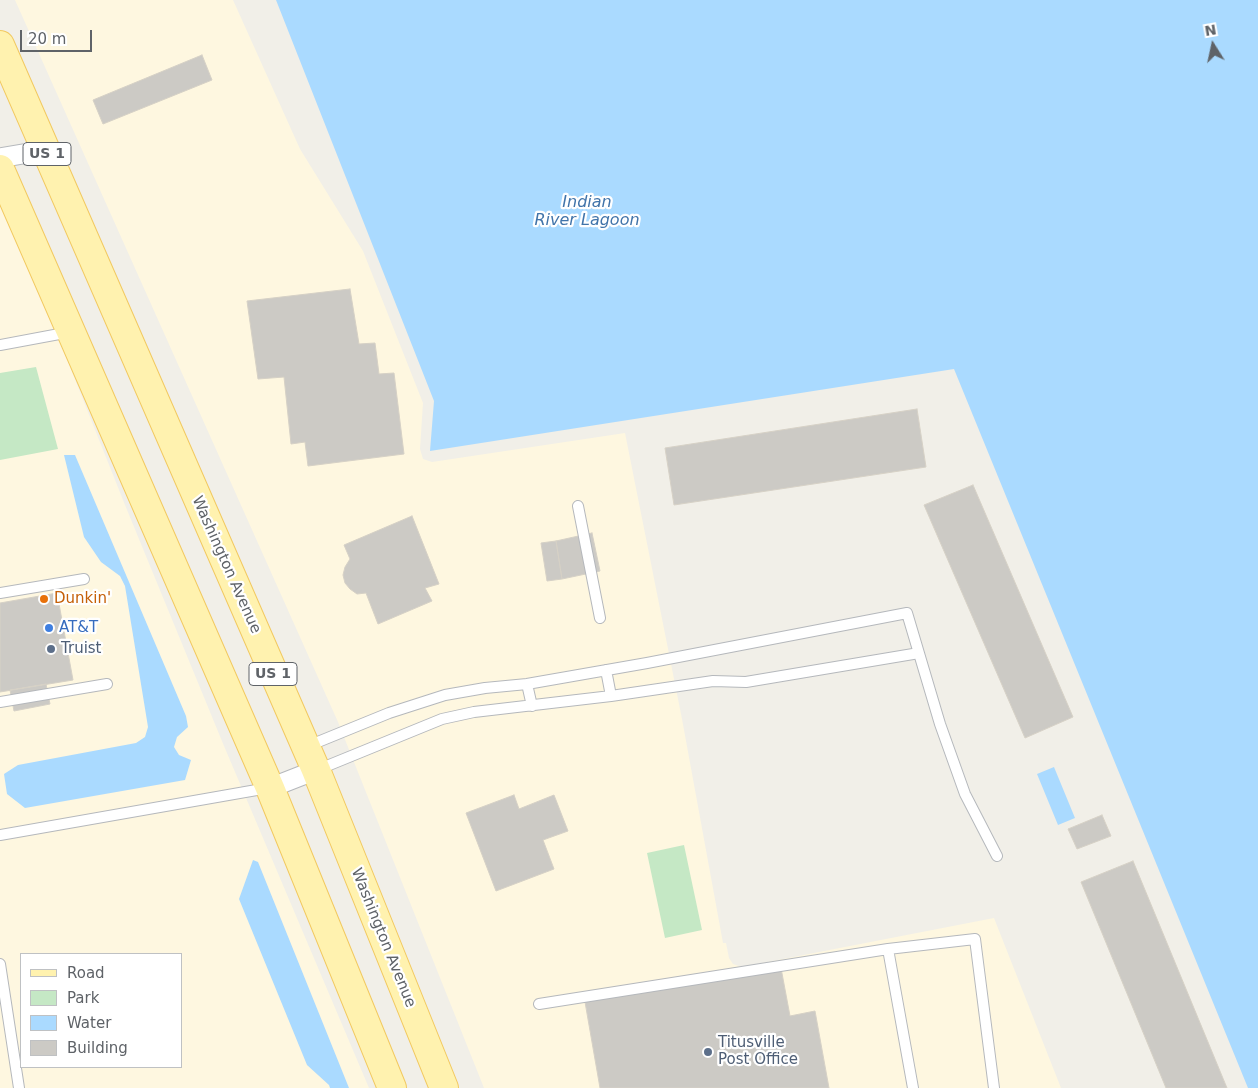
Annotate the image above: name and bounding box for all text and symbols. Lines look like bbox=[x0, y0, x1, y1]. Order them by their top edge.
scale bar bbox=[22, 20, 95, 52]
north arrow bbox=[1188, 20, 1238, 70]
text: N bbox=[1203, 21, 1218, 39]
text: 20 m bbox=[28, 30, 66, 48]
road number: US 1 bbox=[23, 142, 71, 166]
water label: Indian River Lagoon bbox=[534, 193, 640, 231]
street label: Washington Avenue bbox=[188, 493, 264, 637]
place label: Dunkin' bbox=[54, 590, 111, 608]
marker: Dunkin' bbox=[38, 593, 50, 605]
place label: AT&T bbox=[59, 619, 98, 637]
marker: AT&T bbox=[43, 622, 55, 634]
place label: Truist bbox=[61, 640, 101, 658]
marker: Truist bbox=[45, 643, 57, 655]
road number: US 1 bbox=[249, 662, 297, 686]
street label: Washington Avenue bbox=[347, 866, 419, 1010]
legend bbox=[20, 953, 182, 1068]
text: Road bbox=[67, 964, 105, 982]
text: Park bbox=[67, 989, 99, 1007]
text: Water bbox=[67, 1014, 111, 1032]
place label: Titusville Post Office bbox=[718, 1034, 798, 1069]
text: Building bbox=[67, 1039, 128, 1057]
marker: Titusville Post Office bbox=[702, 1046, 714, 1058]

